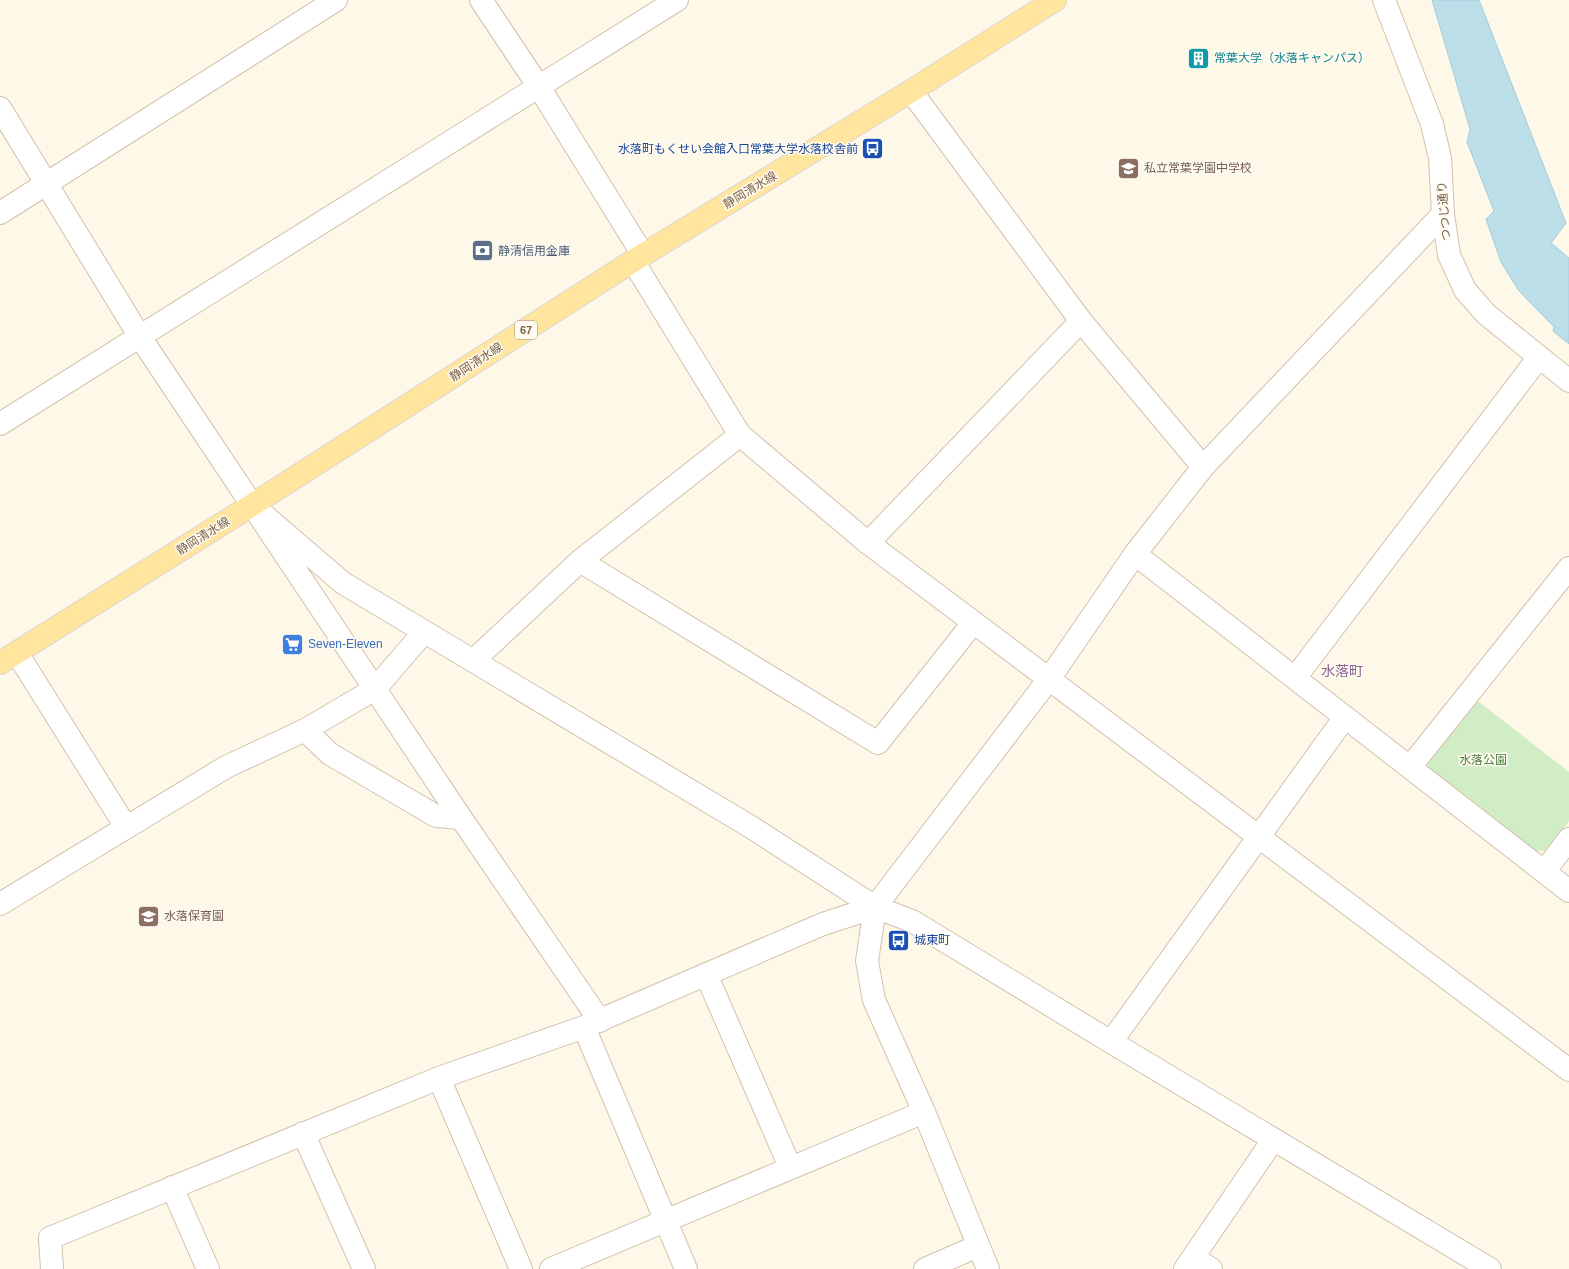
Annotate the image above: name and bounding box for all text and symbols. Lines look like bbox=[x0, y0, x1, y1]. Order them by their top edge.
building icon: 常葉大学（水落キャンパス） bbox=[1185, 45, 1211, 71]
place label: 常葉大学（水落キャンパス） bbox=[1214, 51, 1370, 65]
bus stop icon: 水落町もくせい会館入口常葉大学水落校舎前 bbox=[860, 136, 886, 162]
place label: 水落町もくせい会館入口常葉大学水落校舎前 bbox=[618, 142, 858, 156]
school or university icon: 私立常葉学園中学校 bbox=[1116, 155, 1142, 181]
place label: 私立常葉学園中学校 bbox=[1144, 161, 1252, 175]
street label: 静岡清水線 bbox=[721, 169, 779, 211]
street label: つつじ通り bbox=[1434, 180, 1454, 242]
bank icon: 静清信用金庫 bbox=[470, 238, 496, 264]
place label: 静清信用金庫 bbox=[498, 244, 570, 258]
road number: 67 bbox=[515, 321, 537, 339]
street label: 静岡清水線 bbox=[447, 340, 505, 384]
street label: 静岡清水線 bbox=[174, 514, 232, 558]
supermarket icon: Seven-Eleven bbox=[280, 631, 306, 657]
place label: Seven-Eleven bbox=[308, 637, 383, 651]
district label: 水落町 bbox=[1321, 663, 1363, 679]
park label: 水落公園 bbox=[1459, 753, 1507, 767]
school or university icon: 水落保育園 bbox=[136, 903, 162, 929]
place label: 水落保育園 bbox=[164, 909, 224, 923]
bus stop icon: 城東町 bbox=[886, 927, 912, 953]
place label: 城東町 bbox=[914, 933, 950, 947]

